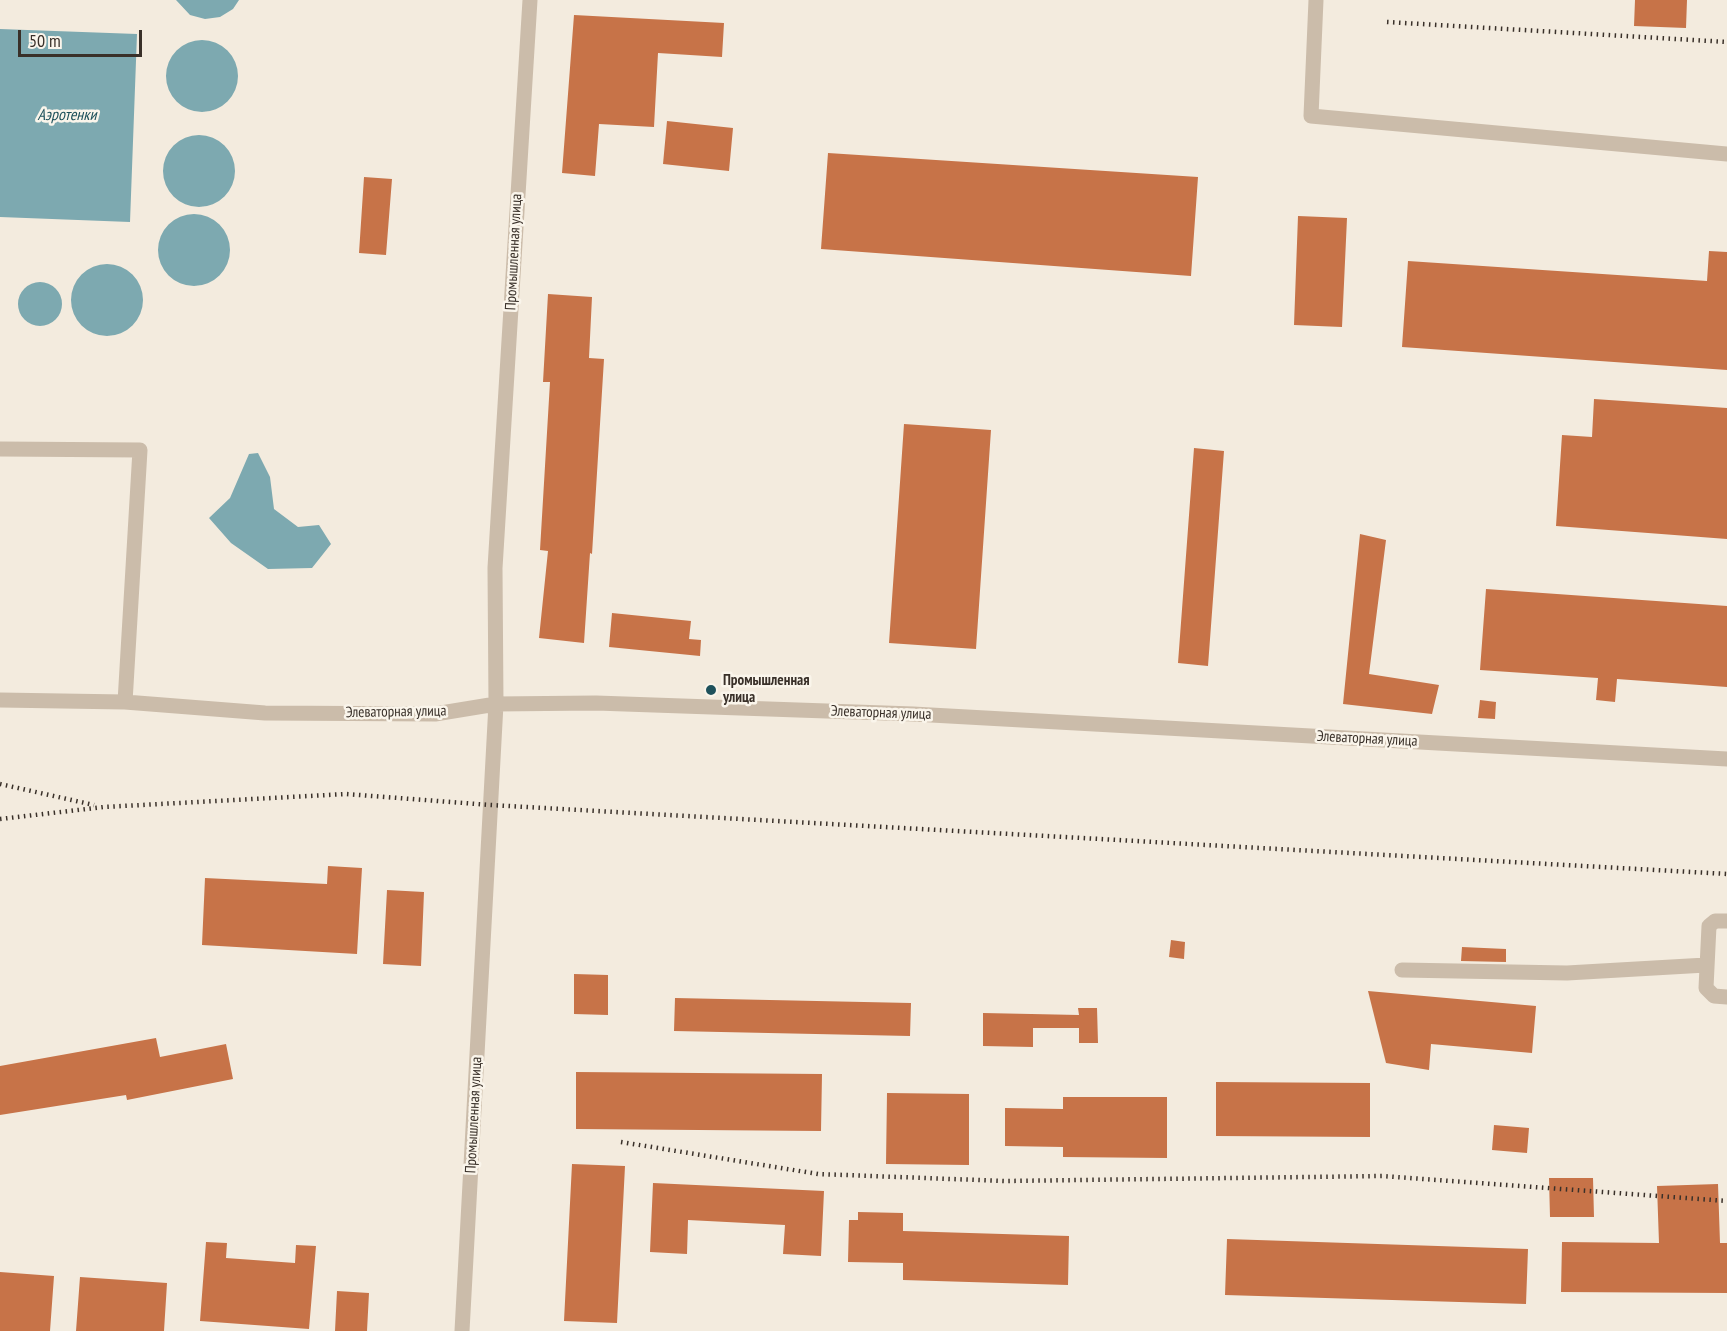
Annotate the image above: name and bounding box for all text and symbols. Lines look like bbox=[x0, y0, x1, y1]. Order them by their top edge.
scale bar bbox=[21, 18, 146, 56]
text: 50 m bbox=[29, 29, 61, 52]
water label: Аэротенки bbox=[38, 105, 96, 125]
street label: Промышленная улица bbox=[502, 193, 526, 311]
place label: Промышленная улица bbox=[723, 672, 810, 707]
marker: Промышленная улица bbox=[704, 683, 718, 697]
street label: Элеваторная улица bbox=[345, 702, 447, 722]
street label: Элеваторная улица bbox=[830, 702, 932, 724]
street label: Элеваторная улица bbox=[1316, 727, 1418, 751]
street label: Промышленная улица bbox=[462, 1056, 486, 1174]

